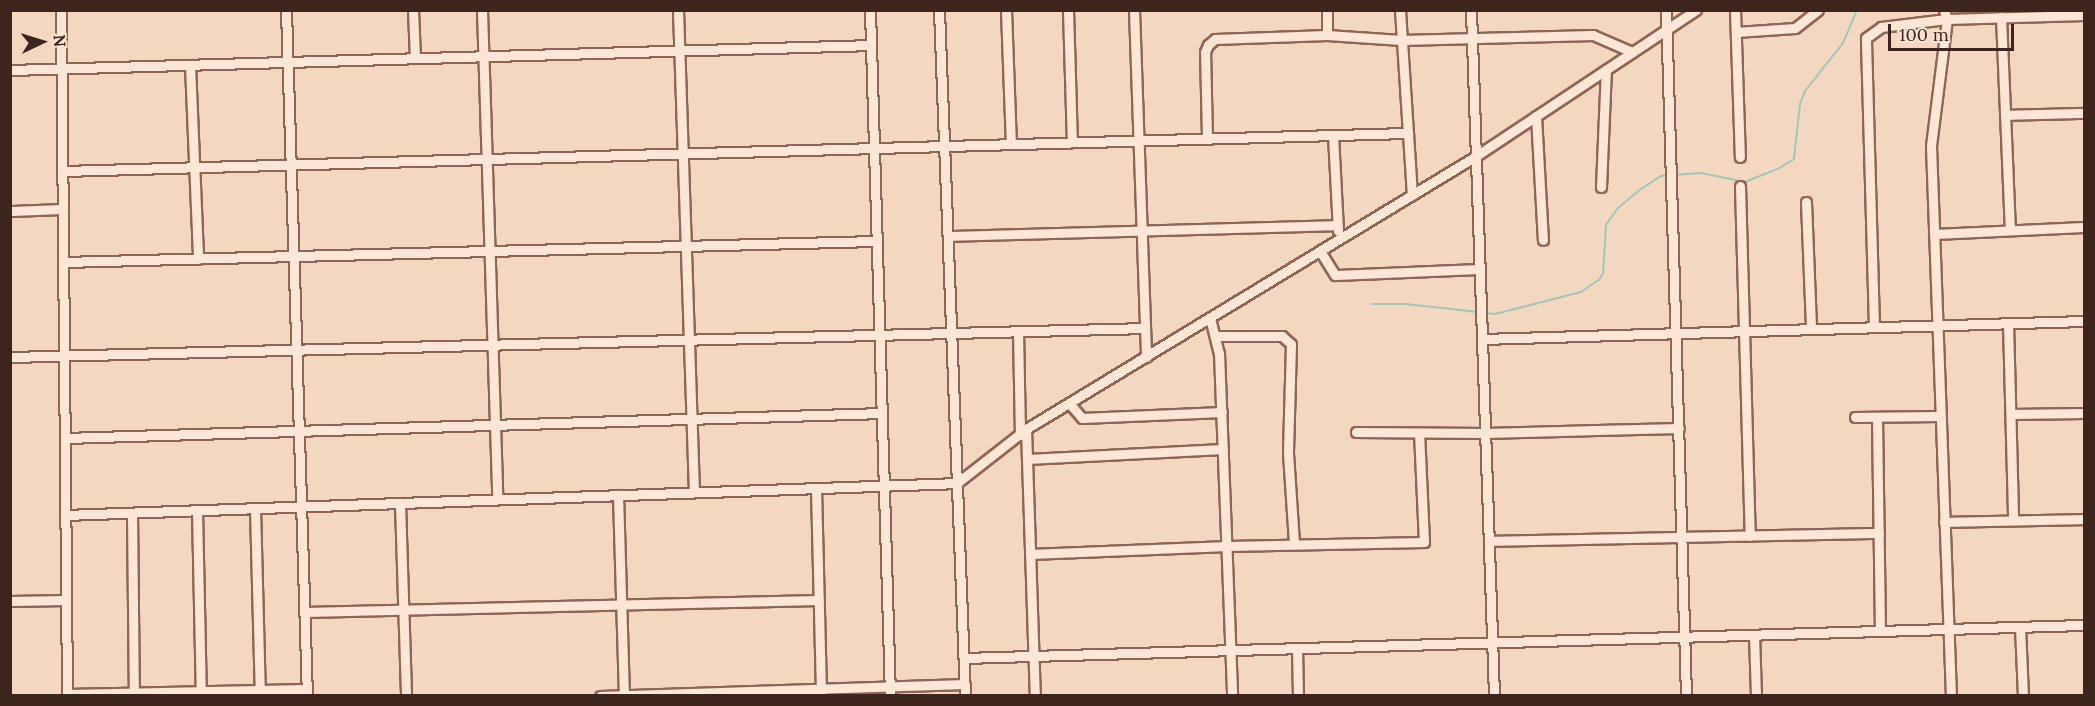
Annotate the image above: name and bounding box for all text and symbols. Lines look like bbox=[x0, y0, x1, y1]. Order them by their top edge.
north arrow bbox=[12, 12, 72, 72]
scale bar bbox=[1891, 12, 2017, 50]
text: 100 m bbox=[1899, 23, 1949, 46]
text: N bbox=[50, 34, 70, 48]

